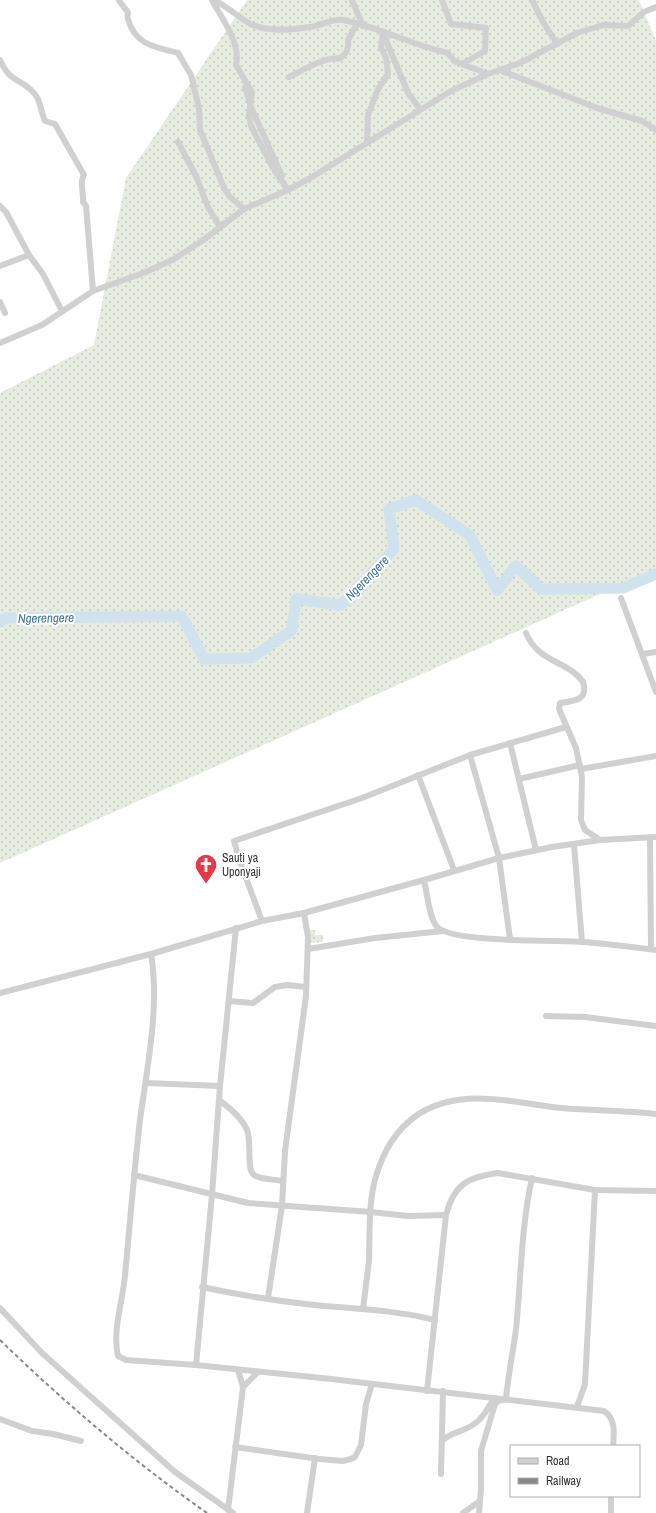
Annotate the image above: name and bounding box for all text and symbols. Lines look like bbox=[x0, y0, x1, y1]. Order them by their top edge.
water label: Ngerengere bbox=[341, 552, 393, 604]
water label: Ngerengere bbox=[18, 609, 74, 627]
place label: Sauti ya Uponyaji bbox=[222, 850, 261, 880]
church icon: Sauti ya Uponyaji bbox=[193, 852, 219, 885]
legend bbox=[510, 1445, 640, 1497]
text: Road bbox=[546, 1453, 570, 1469]
text: Railway bbox=[546, 1473, 581, 1489]

